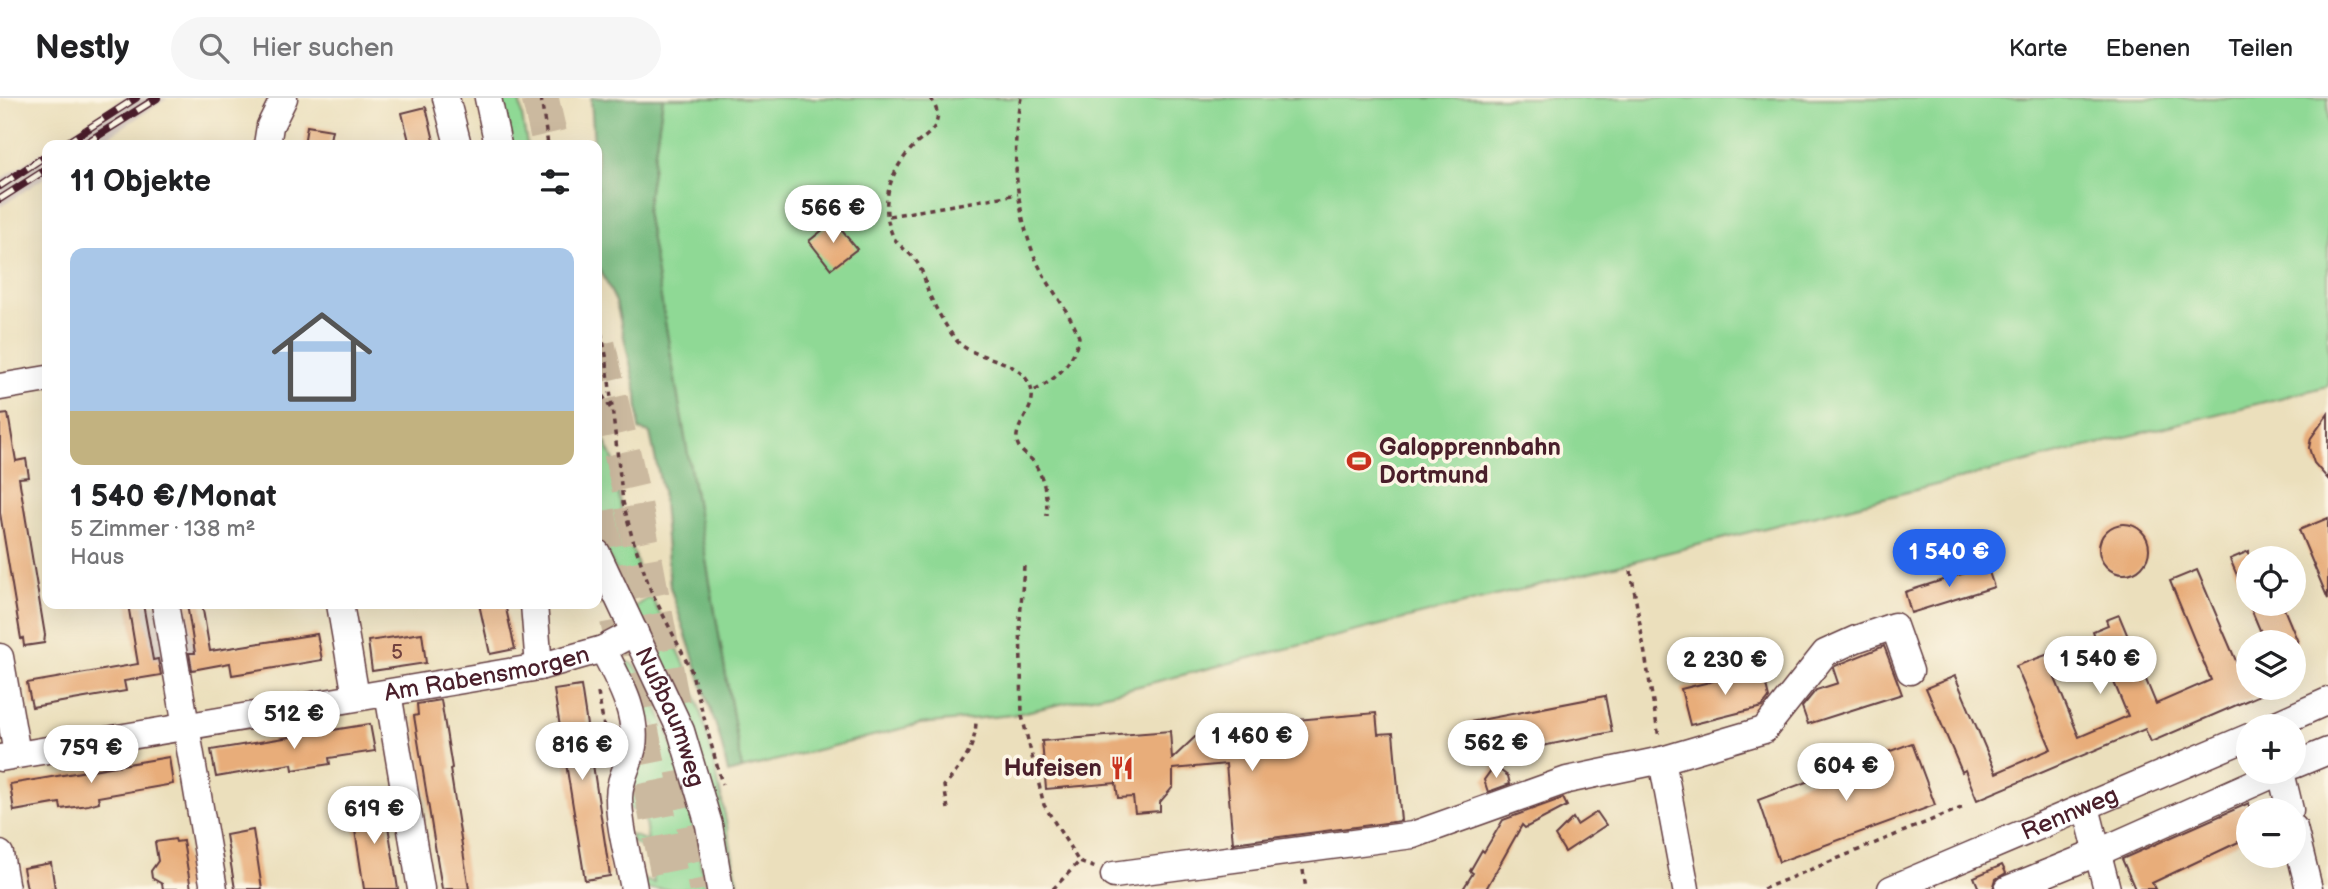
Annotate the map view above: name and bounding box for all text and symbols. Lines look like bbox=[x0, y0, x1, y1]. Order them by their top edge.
search box bbox=[171, 17, 661, 80]
text: Nestly bbox=[35, 28, 129, 68]
icon: search bbox=[195, 29, 233, 67]
text: Hier suchen bbox=[251, 33, 394, 64]
text: Karte bbox=[2009, 34, 2067, 63]
text: Ebenen bbox=[2105, 34, 2190, 63]
text: Teilen bbox=[2228, 34, 2293, 63]
icon: filters bbox=[536, 163, 574, 201]
text: 11 Objekte bbox=[70, 164, 211, 200]
pin: 566 € bbox=[784, 186, 882, 245]
text: 566 € bbox=[801, 194, 865, 222]
icon: home bbox=[259, 294, 385, 420]
place label: Galopprennbahn Dortmund bbox=[1379, 433, 1561, 490]
sports icon: Galopprennbahn Dortmund bbox=[1345, 447, 1373, 475]
text: 1 540 €/Monat bbox=[70, 479, 276, 515]
text: 5 Zimmer · 138 m² bbox=[70, 515, 255, 543]
pin: 1 540 € bbox=[1884, 530, 2014, 589]
text: 1 540 € bbox=[1909, 538, 1989, 566]
text: Haus bbox=[70, 543, 124, 571]
map controls bbox=[2236, 546, 2306, 868]
button: locate bbox=[2236, 546, 2306, 616]
button: layers bbox=[2236, 630, 2306, 700]
pin: 1 540 € bbox=[2035, 636, 2165, 696]
pin: 2 230 € bbox=[1660, 638, 1790, 697]
street label: Am Rabensmorgen bbox=[382, 639, 592, 707]
house number: 5 bbox=[391, 640, 403, 665]
street label: Nußbaumweg bbox=[629, 642, 711, 790]
text: 1 540 € bbox=[2060, 645, 2140, 673]
text: 2 230 € bbox=[1683, 646, 1767, 674]
pin: 512 € bbox=[245, 692, 343, 751]
text: 512 € bbox=[264, 700, 324, 728]
pin: 1 460 € bbox=[1187, 714, 1317, 773]
button: + bbox=[2236, 714, 2306, 784]
pin: 562 € bbox=[1447, 720, 1545, 780]
pin: 816 € bbox=[533, 722, 631, 782]
text: 1 460 € bbox=[1211, 722, 1293, 750]
pin: 759 € bbox=[42, 726, 140, 785]
text: 562 € bbox=[1464, 729, 1528, 757]
text: 816 € bbox=[552, 731, 613, 759]
text: 759 € bbox=[60, 734, 123, 762]
pin: 604 € bbox=[1797, 744, 1895, 803]
text: 604 € bbox=[1813, 752, 1879, 780]
place label: Hufeisen bbox=[1004, 754, 1102, 783]
restaurant icon: Hufeisen bbox=[1108, 754, 1136, 782]
street label: Rennweg bbox=[2017, 780, 2122, 847]
pin: 619 € bbox=[325, 786, 423, 846]
text: 619 € bbox=[344, 795, 404, 823]
button: − bbox=[2236, 798, 2306, 868]

